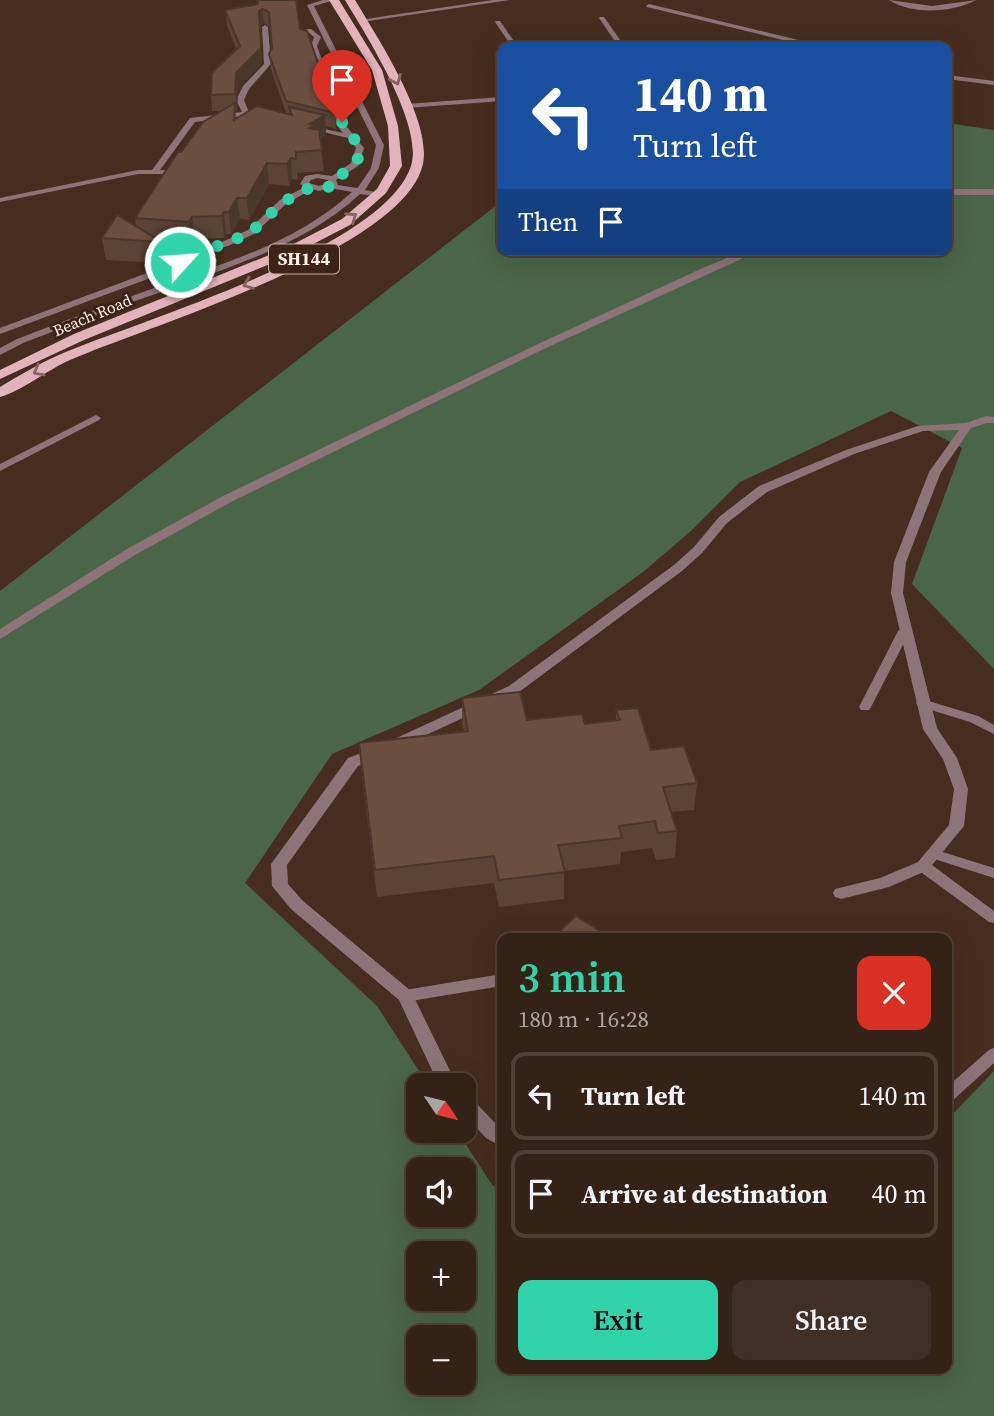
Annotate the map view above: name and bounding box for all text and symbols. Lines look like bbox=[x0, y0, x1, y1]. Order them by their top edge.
pin bbox=[312, 50, 372, 122]
text: 140 m bbox=[633, 60, 768, 127]
icon: arrive bbox=[323, 61, 361, 99]
icon: left bbox=[518, 70, 609, 161]
one-way arrow bbox=[387, 74, 401, 86]
text: Turn left bbox=[633, 124, 757, 168]
icon: arrive bbox=[592, 203, 630, 241]
text: Then bbox=[518, 204, 578, 240]
one-way arrow bbox=[344, 213, 357, 225]
position arrow bbox=[143, 225, 217, 299]
road number: SH144 bbox=[269, 244, 339, 274]
one-way arrow bbox=[242, 275, 254, 289]
street label: Beach Road bbox=[49, 289, 135, 341]
one-way arrow bbox=[33, 363, 45, 377]
text: 3 min bbox=[518, 948, 626, 1006]
button: close bbox=[857, 956, 931, 1030]
text: 180 m · 16:28 bbox=[518, 1003, 649, 1035]
north arrow bbox=[406, 1073, 476, 1143]
map controls bbox=[406, 1073, 476, 1395]
icon: left bbox=[522, 1077, 560, 1115]
text: Turn left bbox=[581, 1078, 685, 1114]
text: 140 m bbox=[859, 1078, 927, 1114]
button: sound bbox=[406, 1157, 476, 1227]
icon: arrive bbox=[522, 1175, 560, 1213]
text: Arrive at destination bbox=[581, 1176, 828, 1212]
text: 40 m bbox=[872, 1176, 927, 1212]
button: + bbox=[406, 1241, 476, 1311]
button: Exit bbox=[518, 1280, 718, 1360]
button: Share bbox=[732, 1280, 931, 1360]
button: − bbox=[406, 1325, 476, 1395]

